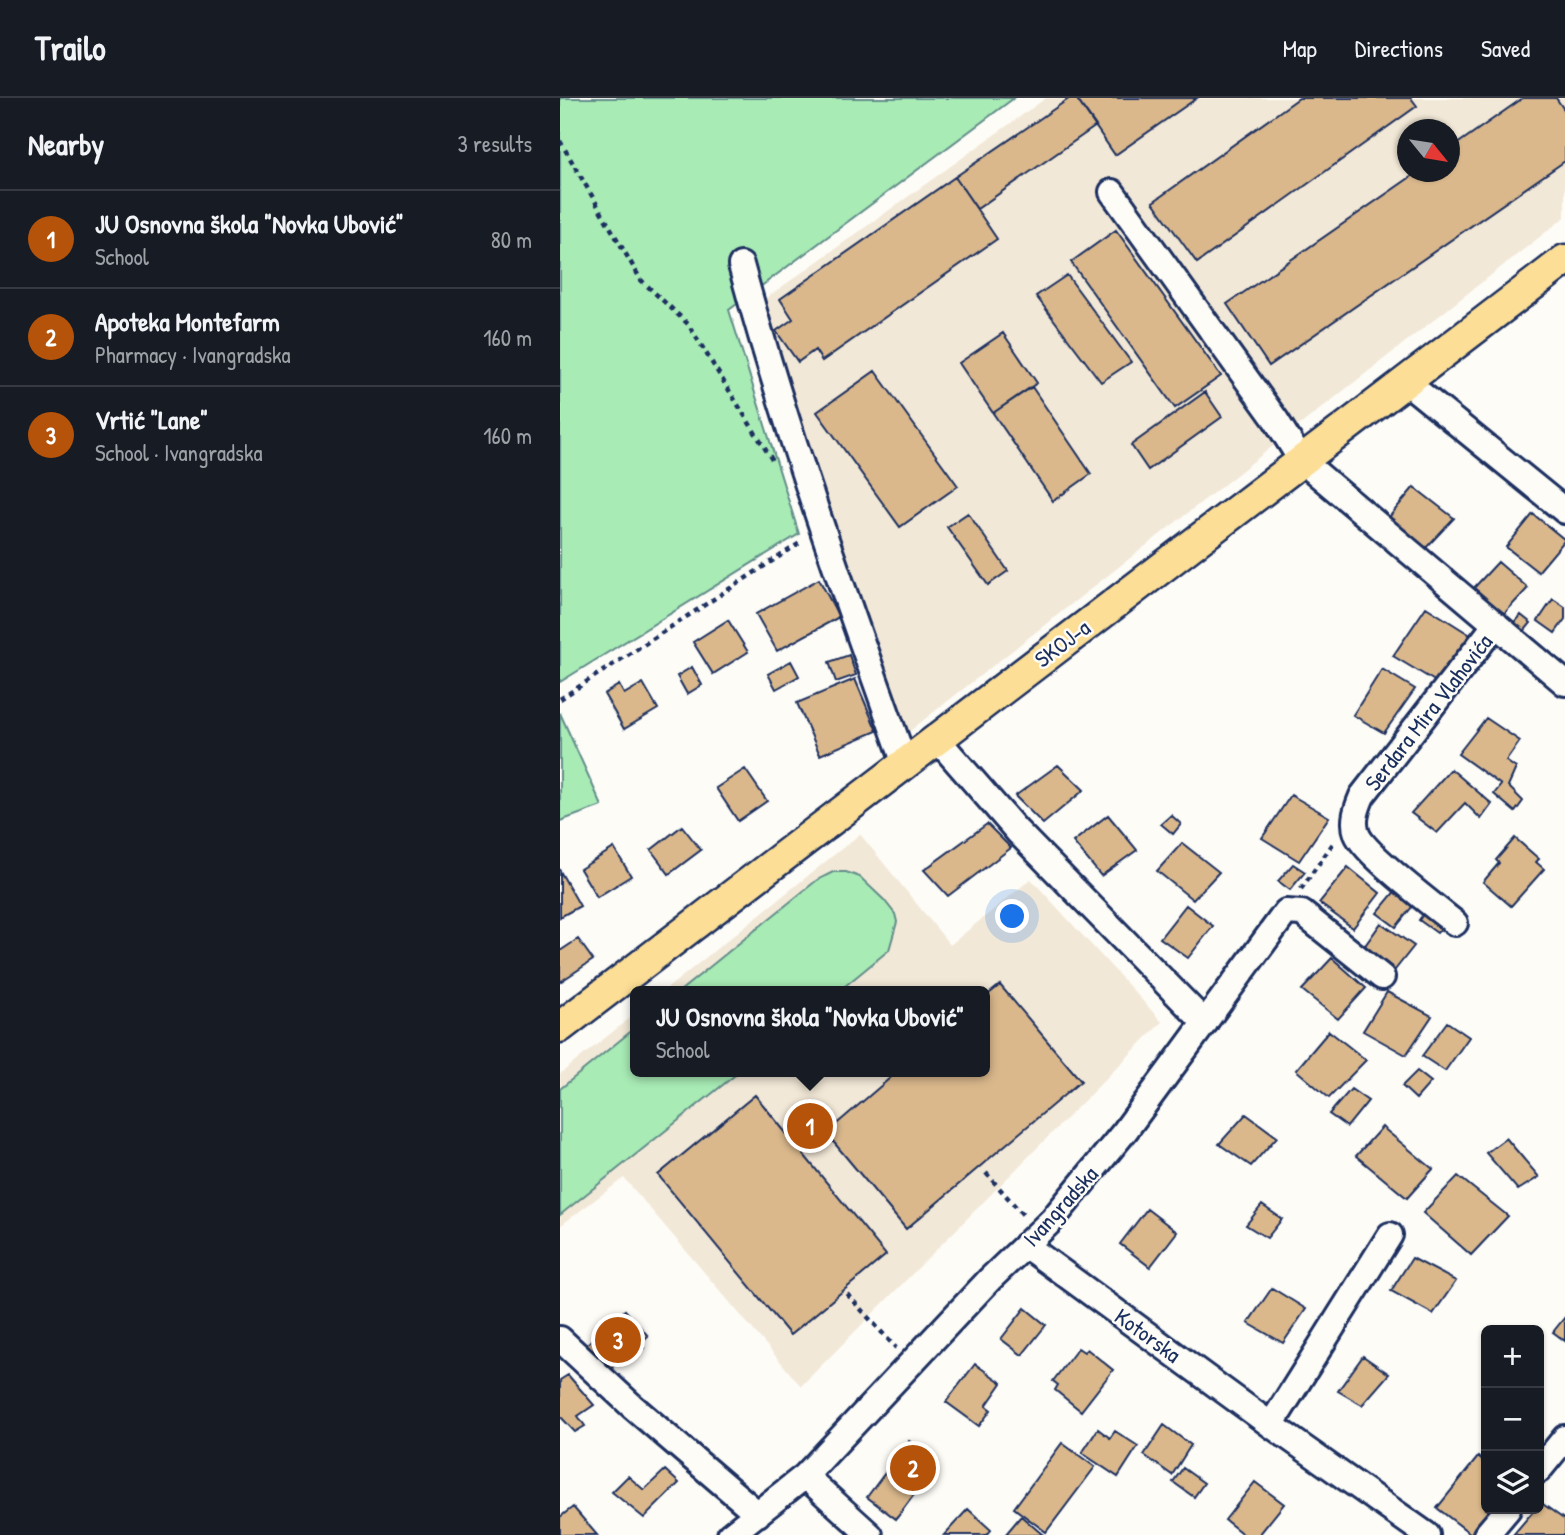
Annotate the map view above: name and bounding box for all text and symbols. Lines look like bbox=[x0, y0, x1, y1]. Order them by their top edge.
text: Trailo bbox=[35, 26, 106, 70]
text: Map bbox=[1283, 32, 1317, 64]
text: Directions bbox=[1355, 32, 1443, 64]
text: Saved bbox=[1481, 32, 1530, 64]
north arrow bbox=[1397, 119, 1460, 182]
text: Nearby bbox=[28, 124, 104, 164]
text: 3 results bbox=[457, 128, 532, 159]
text: JU Osnovna škola "Novka Ubović" bbox=[95, 206, 404, 241]
text: 1 bbox=[47, 224, 55, 255]
text: 80 m bbox=[491, 224, 532, 255]
text: School bbox=[95, 241, 149, 272]
text: Apoteka Montefarm bbox=[95, 304, 280, 339]
text: 2 bbox=[46, 322, 56, 353]
text: 160 m bbox=[483, 322, 532, 353]
text: Pharmacy · Ivangradska bbox=[95, 339, 291, 370]
text: Vrtić "Lane" bbox=[95, 402, 208, 437]
text: 3 bbox=[46, 420, 56, 451]
text: 160 m bbox=[483, 420, 532, 451]
text: School · Ivangradska bbox=[95, 437, 263, 468]
street label: SKOJ-a bbox=[1028, 612, 1096, 674]
street label: Serdara Mira Vlahovića bbox=[1357, 627, 1499, 797]
your location bbox=[995, 899, 1029, 933]
popup bbox=[630, 986, 990, 1077]
text: JU Osnovna škola "Novka Ubović" bbox=[656, 999, 964, 1034]
text: School bbox=[656, 1034, 710, 1065]
pin: 1 bbox=[787, 1100, 833, 1152]
street label: Ivangradska bbox=[1016, 1159, 1104, 1253]
street label: Kotorska bbox=[1109, 1300, 1187, 1370]
pin: 3 bbox=[595, 1314, 641, 1366]
map controls bbox=[1481, 1325, 1544, 1514]
button: + bbox=[1481, 1325, 1544, 1388]
button: − bbox=[1481, 1388, 1544, 1451]
pin: 2 bbox=[890, 1442, 936, 1494]
button: layers bbox=[1481, 1451, 1544, 1514]

